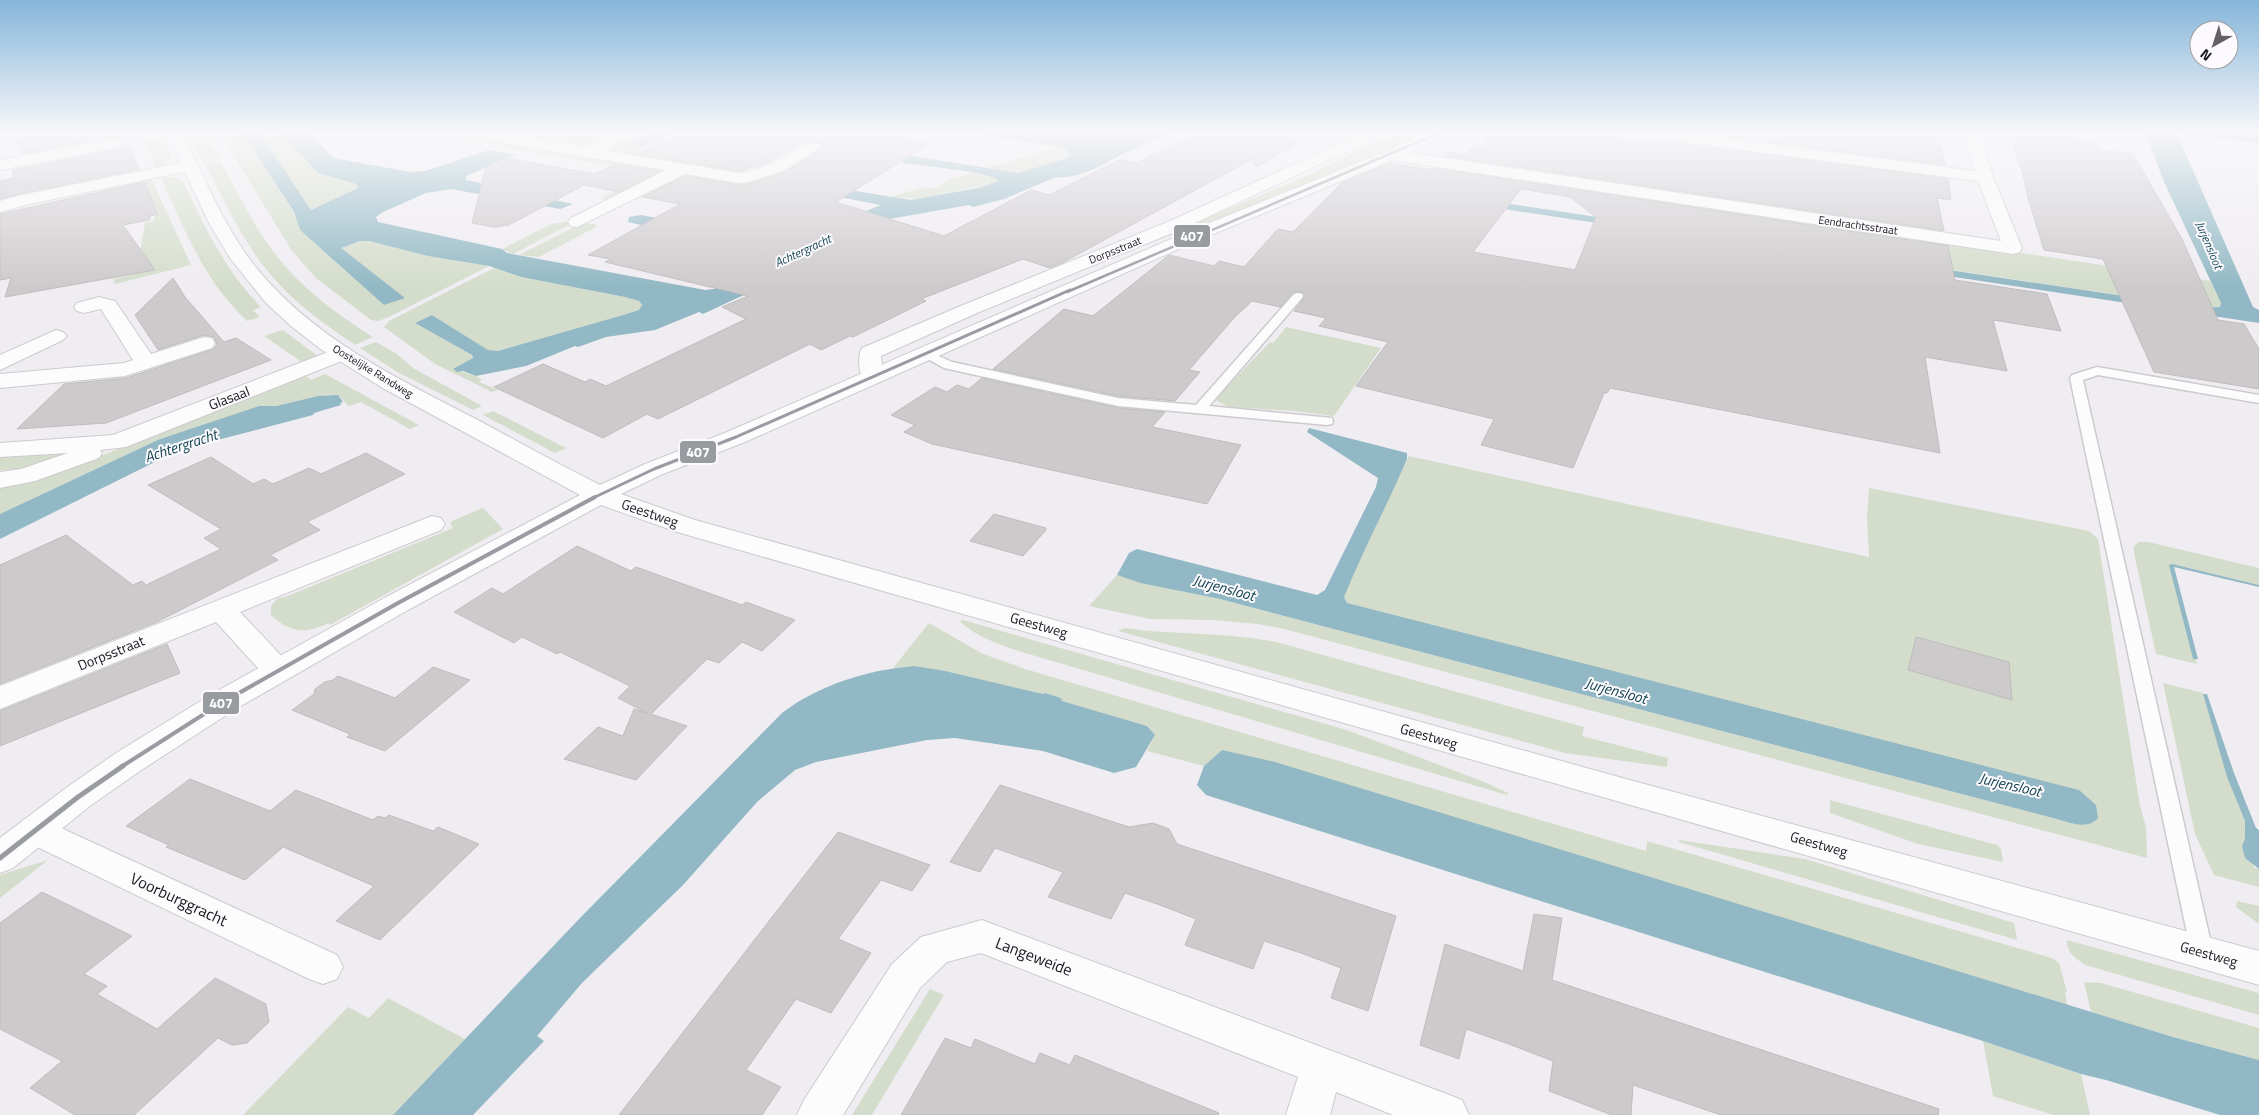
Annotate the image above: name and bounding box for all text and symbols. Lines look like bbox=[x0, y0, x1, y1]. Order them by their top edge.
north arrow bbox=[2189, 20, 2239, 70]
text: N bbox=[2195, 44, 2216, 67]
street label: Eendrachtsstraat bbox=[1817, 212, 1899, 238]
water label: Jurjensloot bbox=[2191, 218, 2228, 273]
line badge: 407 bbox=[1173, 224, 1211, 248]
text: 407 bbox=[1180, 225, 1204, 246]
water label: Achtergracht bbox=[771, 229, 835, 272]
street label: Dorpsstraat bbox=[1086, 232, 1144, 268]
street label: Oostelijke Randweg bbox=[330, 341, 417, 402]
street label: Glasaal bbox=[205, 380, 252, 415]
water label: Achtergracht bbox=[141, 422, 222, 468]
line badge: 407 bbox=[679, 440, 717, 464]
text: 407 bbox=[686, 441, 710, 462]
street label: Geestweg bbox=[619, 493, 682, 532]
water label: Jurjensloot bbox=[1191, 568, 1260, 607]
street label: Geestweg bbox=[1008, 606, 1070, 643]
street label: Dorpsstraat bbox=[74, 630, 147, 675]
water label: Jurjensloot bbox=[1583, 671, 1652, 710]
line badge: 407 bbox=[202, 691, 240, 715]
text: 407 bbox=[209, 692, 233, 713]
street label: Geestweg bbox=[1398, 717, 1460, 754]
water label: Jurjensloot bbox=[1977, 766, 2045, 803]
street label: Geestweg bbox=[1788, 825, 1850, 862]
street label: Voorburggracht bbox=[126, 866, 232, 932]
street label: Langeweide bbox=[992, 930, 1076, 982]
street label: Geestweg bbox=[2178, 935, 2240, 972]

